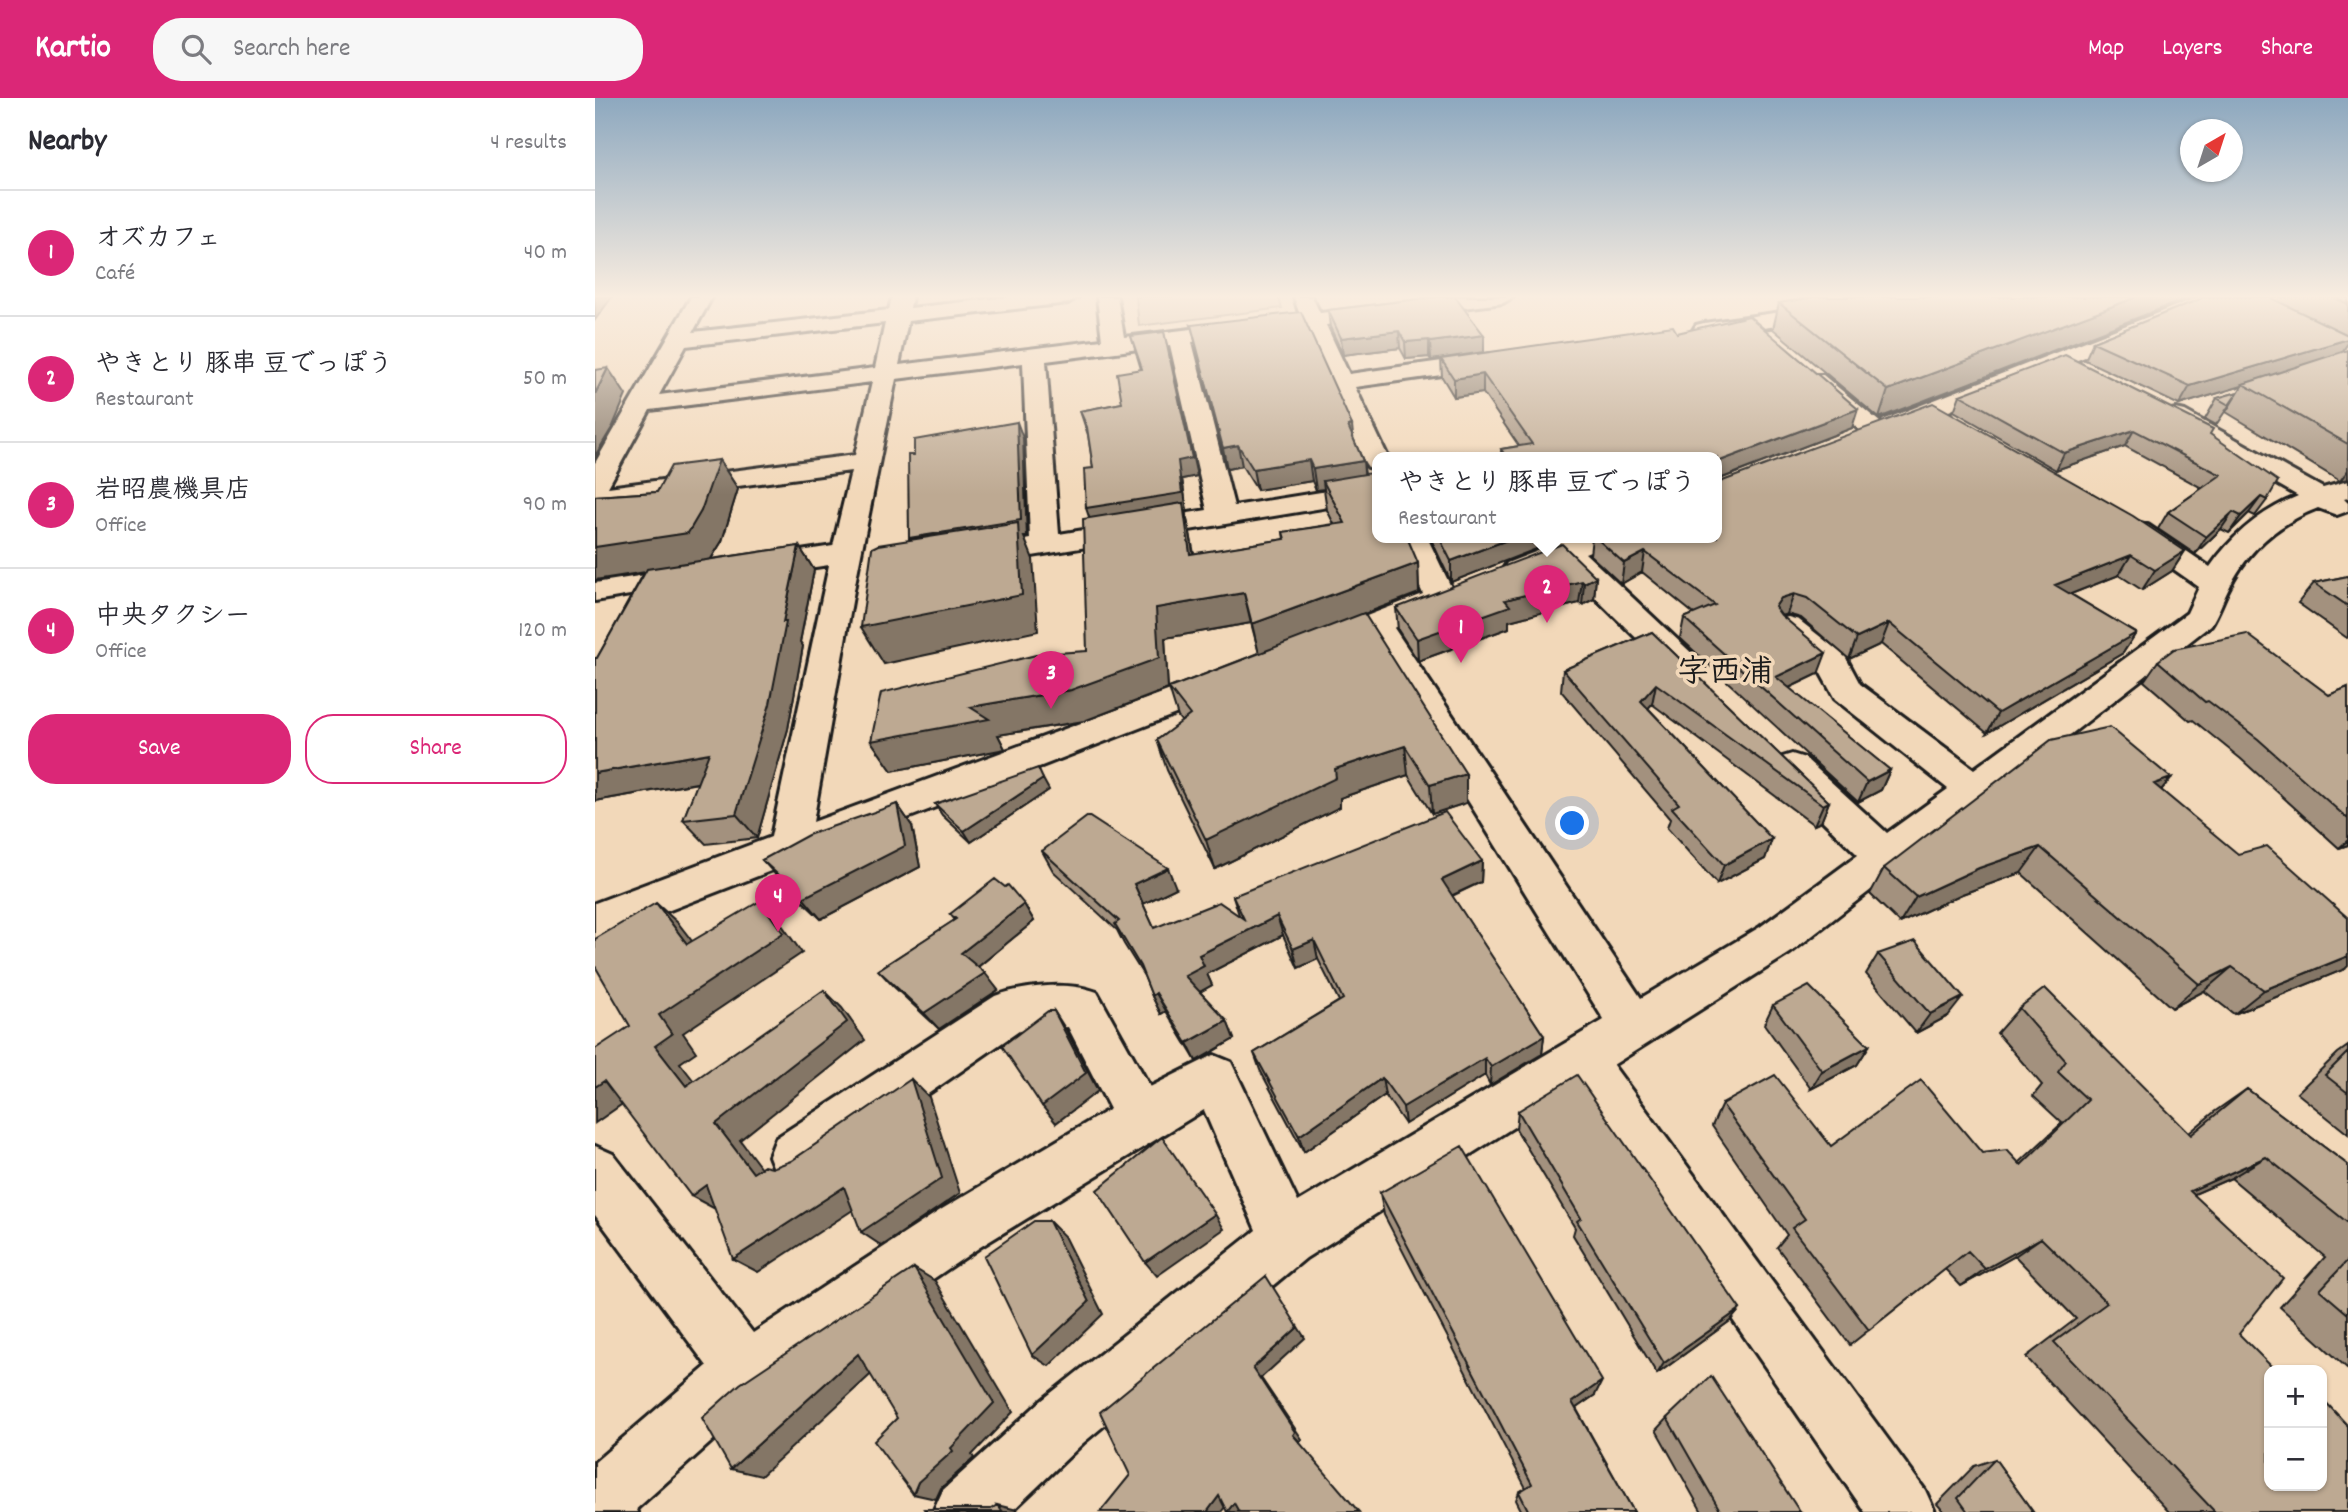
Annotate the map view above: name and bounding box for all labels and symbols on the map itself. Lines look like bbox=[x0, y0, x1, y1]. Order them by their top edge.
north arrow bbox=[2180, 119, 2243, 182]
pin: 2 bbox=[1524, 565, 1570, 623]
pin: 1 bbox=[1438, 605, 1484, 663]
pin: 3 bbox=[1028, 651, 1074, 709]
district label: 字西浦 bbox=[1677, 652, 1773, 698]
your location bbox=[1555, 806, 1589, 840]
pin: 4 bbox=[755, 874, 801, 932]

